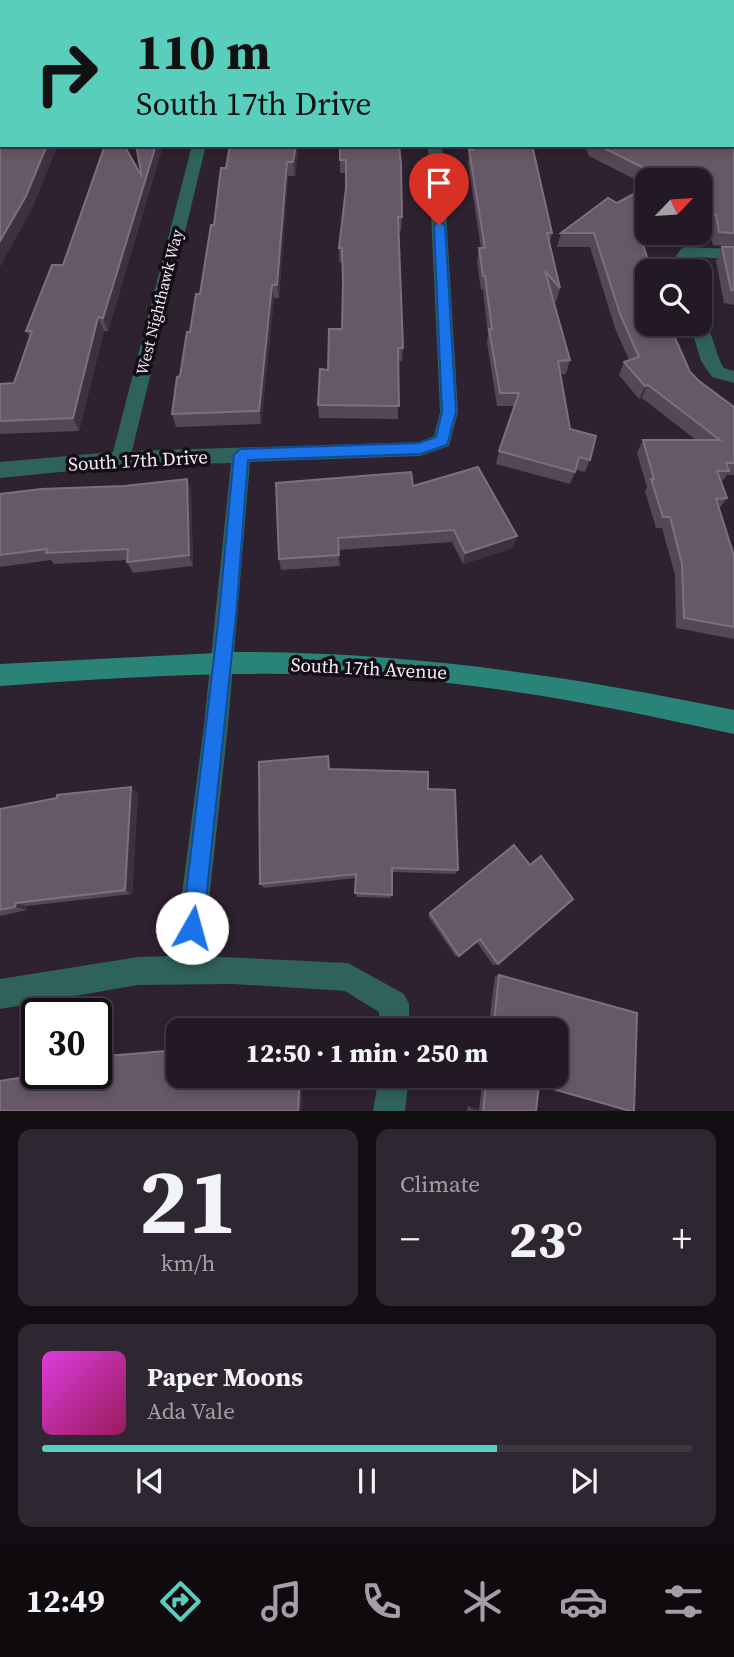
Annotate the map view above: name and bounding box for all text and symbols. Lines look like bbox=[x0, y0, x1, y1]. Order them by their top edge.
text: 110 m bbox=[136, 18, 271, 85]
icon: right bbox=[21, 28, 112, 119]
text: South 17th Drive bbox=[136, 82, 372, 126]
pin bbox=[409, 153, 469, 225]
icon: arrive bbox=[420, 164, 458, 202]
north arrow bbox=[635, 168, 712, 245]
map controls bbox=[635, 168, 712, 336]
street label: West Nighthawk Way bbox=[130, 226, 188, 377]
button: search bbox=[635, 259, 712, 336]
street label: South 17th Drive bbox=[67, 443, 209, 477]
street label: South 17th Avenue bbox=[290, 651, 448, 685]
position arrow bbox=[155, 891, 229, 965]
speed limit sign: 30 bbox=[21, 998, 112, 1089]
text: 12:50 · 1 min · 250 m bbox=[246, 1035, 488, 1071]
text: 21 bbox=[139, 1139, 237, 1263]
text: Climate bbox=[400, 1168, 480, 1200]
text: 23° bbox=[509, 1203, 583, 1274]
text: − bbox=[400, 1213, 420, 1265]
text: + bbox=[672, 1213, 692, 1265]
text: km/h bbox=[161, 1247, 215, 1279]
text: Paper Moons bbox=[147, 1359, 303, 1395]
text: Ada Vale bbox=[147, 1395, 235, 1427]
icon: previous bbox=[131, 1462, 169, 1500]
icon: pause bbox=[348, 1462, 386, 1500]
icon: next bbox=[565, 1462, 603, 1500]
icon: directions bbox=[156, 1577, 205, 1626]
icon: music bbox=[257, 1577, 306, 1626]
icon: phone bbox=[357, 1577, 406, 1626]
icon: climate bbox=[458, 1577, 507, 1626]
icon: car bbox=[559, 1577, 608, 1626]
icon: filters bbox=[659, 1577, 708, 1626]
text: 12:49 bbox=[26, 1579, 105, 1623]

